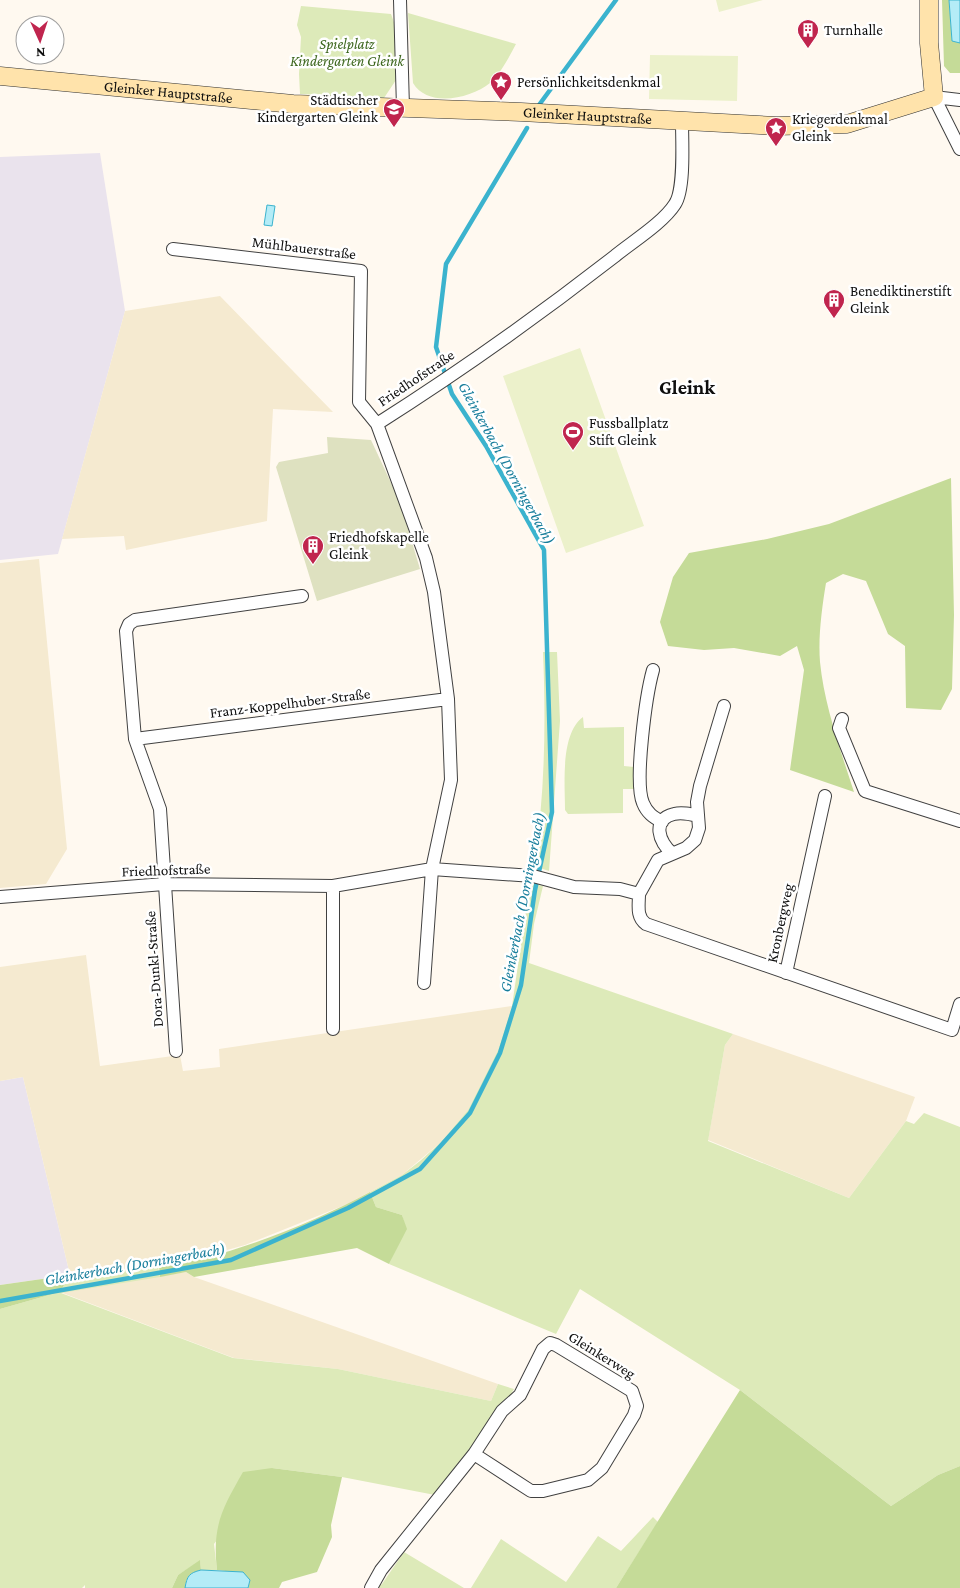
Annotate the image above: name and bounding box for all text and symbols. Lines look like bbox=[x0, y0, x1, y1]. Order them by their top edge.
north arrow bbox=[15, 15, 65, 65]
building icon: Turnhalle bbox=[796, 18, 820, 49]
place label: Turnhalle bbox=[824, 22, 883, 38]
park label: Spielplatz Kindergarten Gleink bbox=[290, 36, 406, 70]
text: N bbox=[35, 45, 46, 61]
place icon: Persönlichkeitsdenkmal bbox=[489, 70, 513, 101]
place label: Persönlichkeitsdenkmal bbox=[517, 74, 661, 90]
street label: Gleinker Hauptstraße bbox=[103, 78, 234, 106]
place label: Städtischer Kindergarten Gleink bbox=[257, 92, 379, 126]
school or university icon: Städtischer Kindergarten Gleink bbox=[382, 97, 406, 128]
street label: Gleinker Hauptstraße bbox=[523, 104, 653, 127]
place label: Kriegerdenkmal Gleink bbox=[792, 111, 888, 144]
place icon: Kriegerdenkmal Gleink bbox=[764, 116, 788, 147]
street label: Mühlbauerstraße bbox=[251, 234, 357, 262]
place label: Benediktinerstift Gleink bbox=[850, 283, 952, 316]
building icon: Benediktinerstift Gleink bbox=[822, 288, 846, 319]
street label: Friedhofstraße bbox=[375, 346, 458, 409]
district label: Gleink bbox=[659, 376, 716, 398]
water label: Gleinkerbach (Dorningerbach) bbox=[454, 379, 559, 548]
place label: Fussballplatz Stift Gleink bbox=[589, 415, 668, 448]
sports icon: Fussballplatz Stift Gleink bbox=[561, 420, 585, 451]
place label: Friedhofskapelle Gleink bbox=[329, 529, 429, 562]
building icon: Friedhofskapelle Gleink bbox=[301, 534, 325, 565]
street label: Franz-Koppelhuber-Straße bbox=[209, 685, 372, 722]
water label: Gleinkerbach (Dorningerbach) bbox=[496, 811, 549, 994]
street label: Friedhofstraße bbox=[121, 860, 211, 880]
street label: Kronbergweg bbox=[764, 882, 797, 964]
street label: Dora-Dunkl-Straße bbox=[142, 910, 166, 1028]
water label: Gleinkerbach (Dorningerbach) bbox=[43, 1240, 227, 1289]
street label: Gleinkerweg bbox=[565, 1328, 638, 1383]

